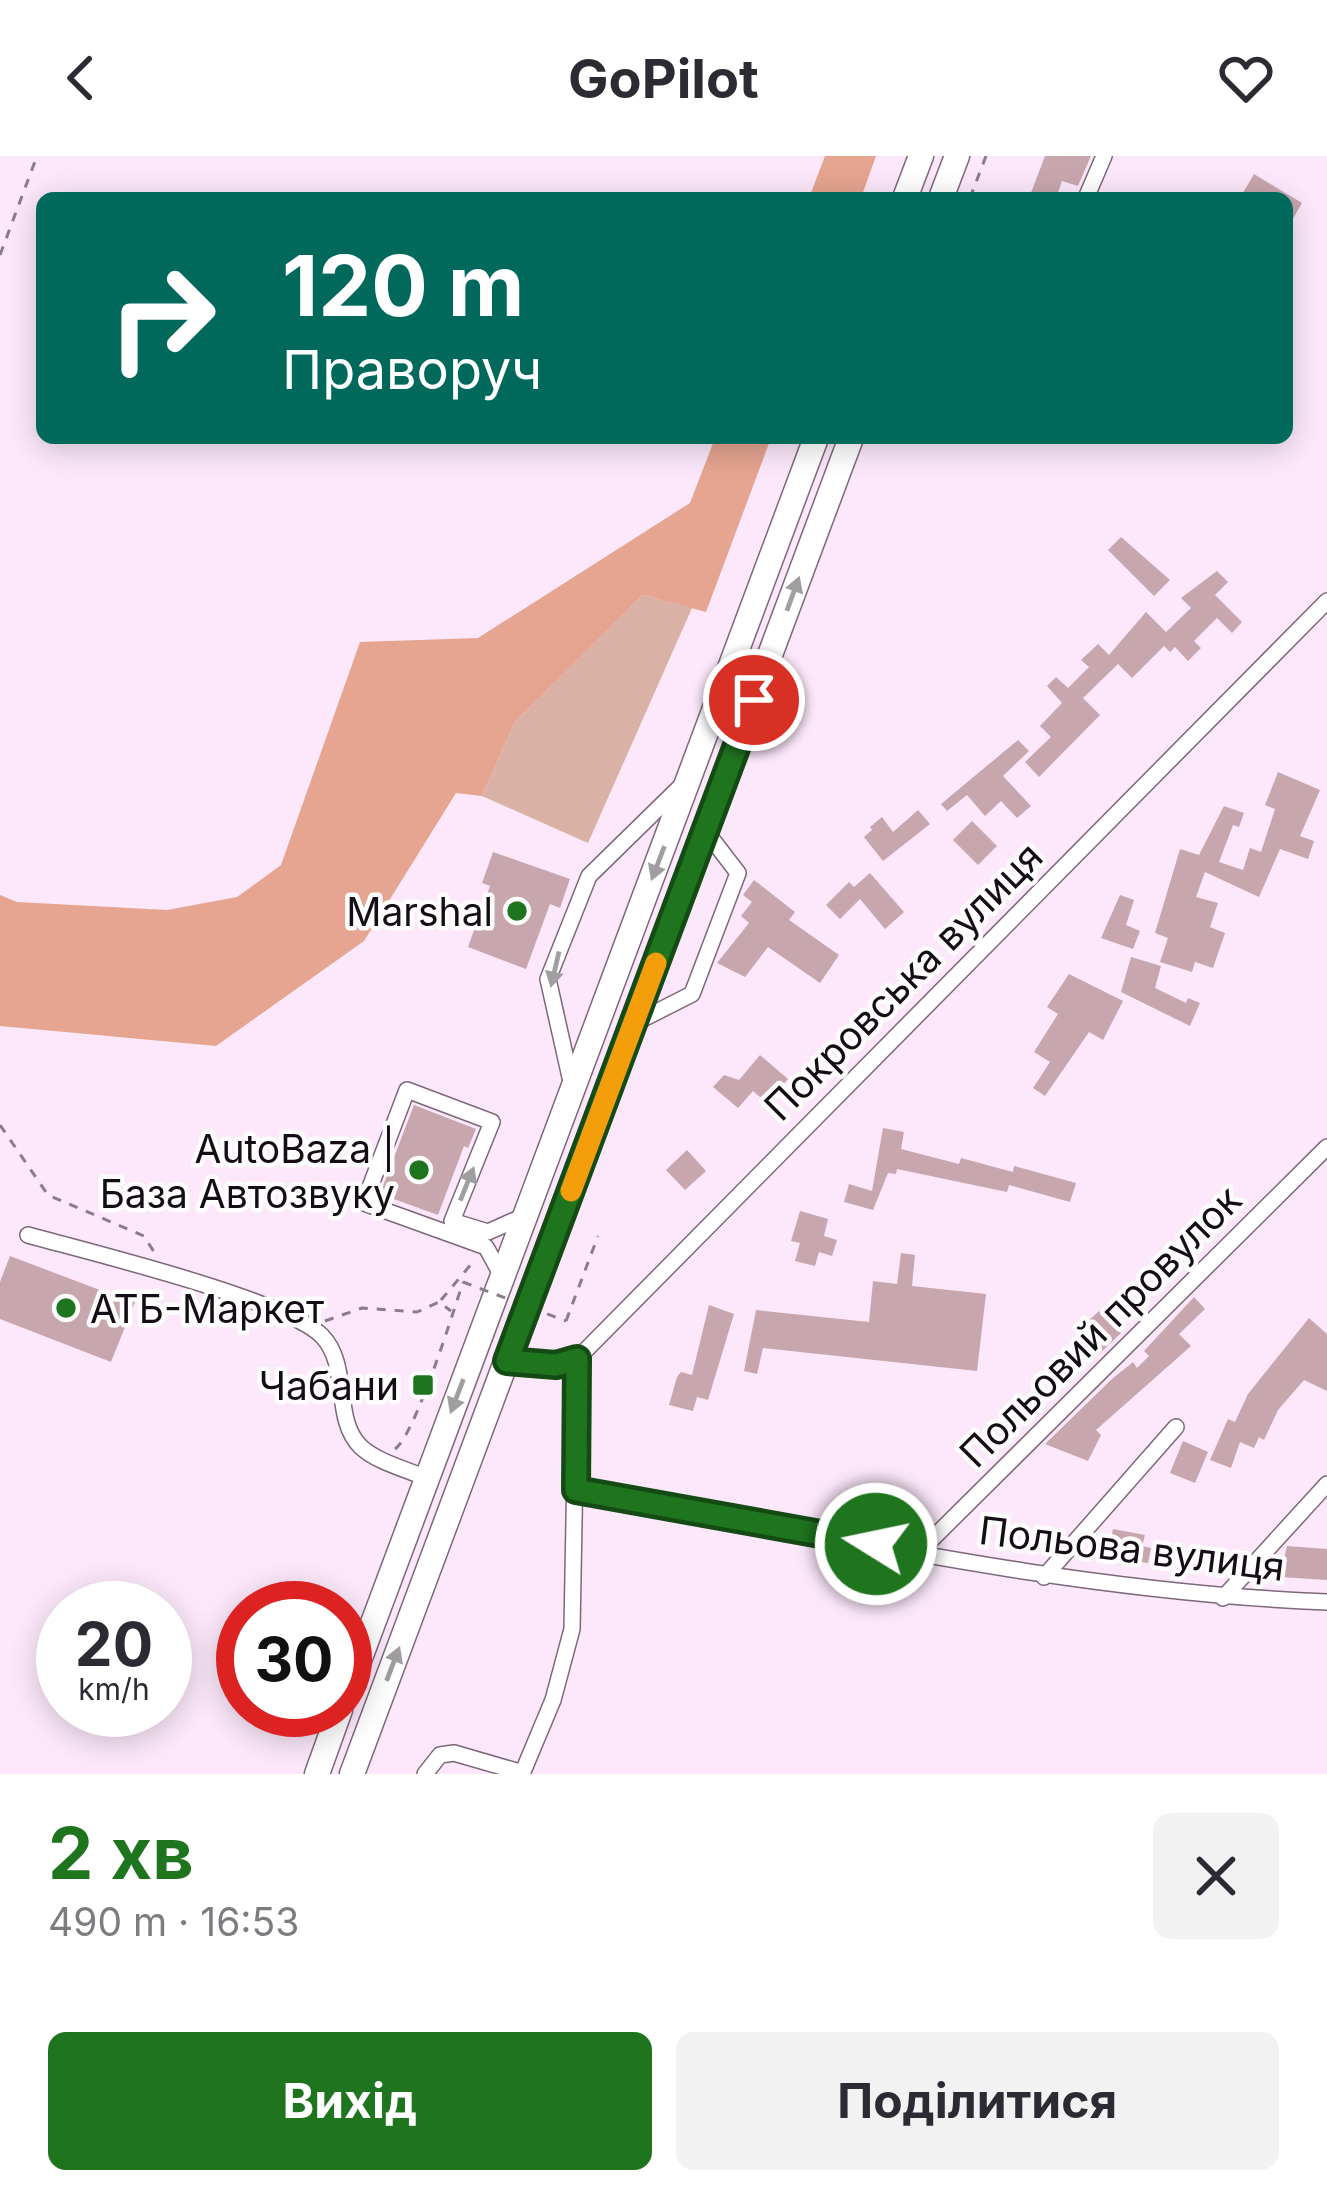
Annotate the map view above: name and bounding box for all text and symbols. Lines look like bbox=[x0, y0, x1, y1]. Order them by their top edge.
icon: back bbox=[48, 45, 114, 111]
icon: heart bbox=[1213, 45, 1279, 111]
text: GoPilot bbox=[568, 46, 759, 111]
text: 120 m bbox=[282, 235, 524, 336]
icon: right bbox=[84, 240, 240, 396]
text: Праворуч bbox=[282, 337, 542, 402]
one-way arrow bbox=[785, 575, 803, 611]
pin bbox=[703, 649, 805, 751]
icon: arrive bbox=[721, 667, 787, 733]
street label: Покровська вулиця bbox=[754, 832, 1052, 1130]
one-way arrow bbox=[648, 845, 667, 881]
place label: Marshal bbox=[346, 888, 493, 935]
marker: Marshal bbox=[504, 898, 530, 924]
one-way arrow bbox=[545, 951, 564, 988]
place label: AutoBaza | База Автозвуку bbox=[100, 1125, 395, 1217]
marker: AutoBaza | База Автозвуку bbox=[406, 1157, 432, 1183]
one-way arrow bbox=[458, 1165, 477, 1201]
street label: Польовий провулок bbox=[950, 1176, 1250, 1476]
place label: АТБ-Маркет bbox=[90, 1285, 324, 1332]
marker: АТБ-Маркет bbox=[53, 1295, 79, 1321]
place label: Чабани bbox=[259, 1362, 399, 1409]
marker: Чабани bbox=[410, 1372, 436, 1398]
one-way arrow bbox=[447, 1378, 466, 1414]
position arrow bbox=[813, 1481, 939, 1607]
street label: Польова вулиця bbox=[977, 1506, 1287, 1590]
speed limit sign: 30 bbox=[216, 1581, 372, 1737]
text: 20 bbox=[75, 1608, 153, 1680]
one-way arrow bbox=[385, 1646, 403, 1682]
text: km/h bbox=[78, 1671, 150, 1707]
text: 2 хв bbox=[48, 1809, 194, 1896]
button: close bbox=[1153, 1813, 1279, 1939]
text: 490 m · 16:53 bbox=[48, 1898, 299, 1945]
button: Вихід bbox=[48, 2032, 652, 2170]
button: Поділитися bbox=[676, 2032, 1279, 2170]

